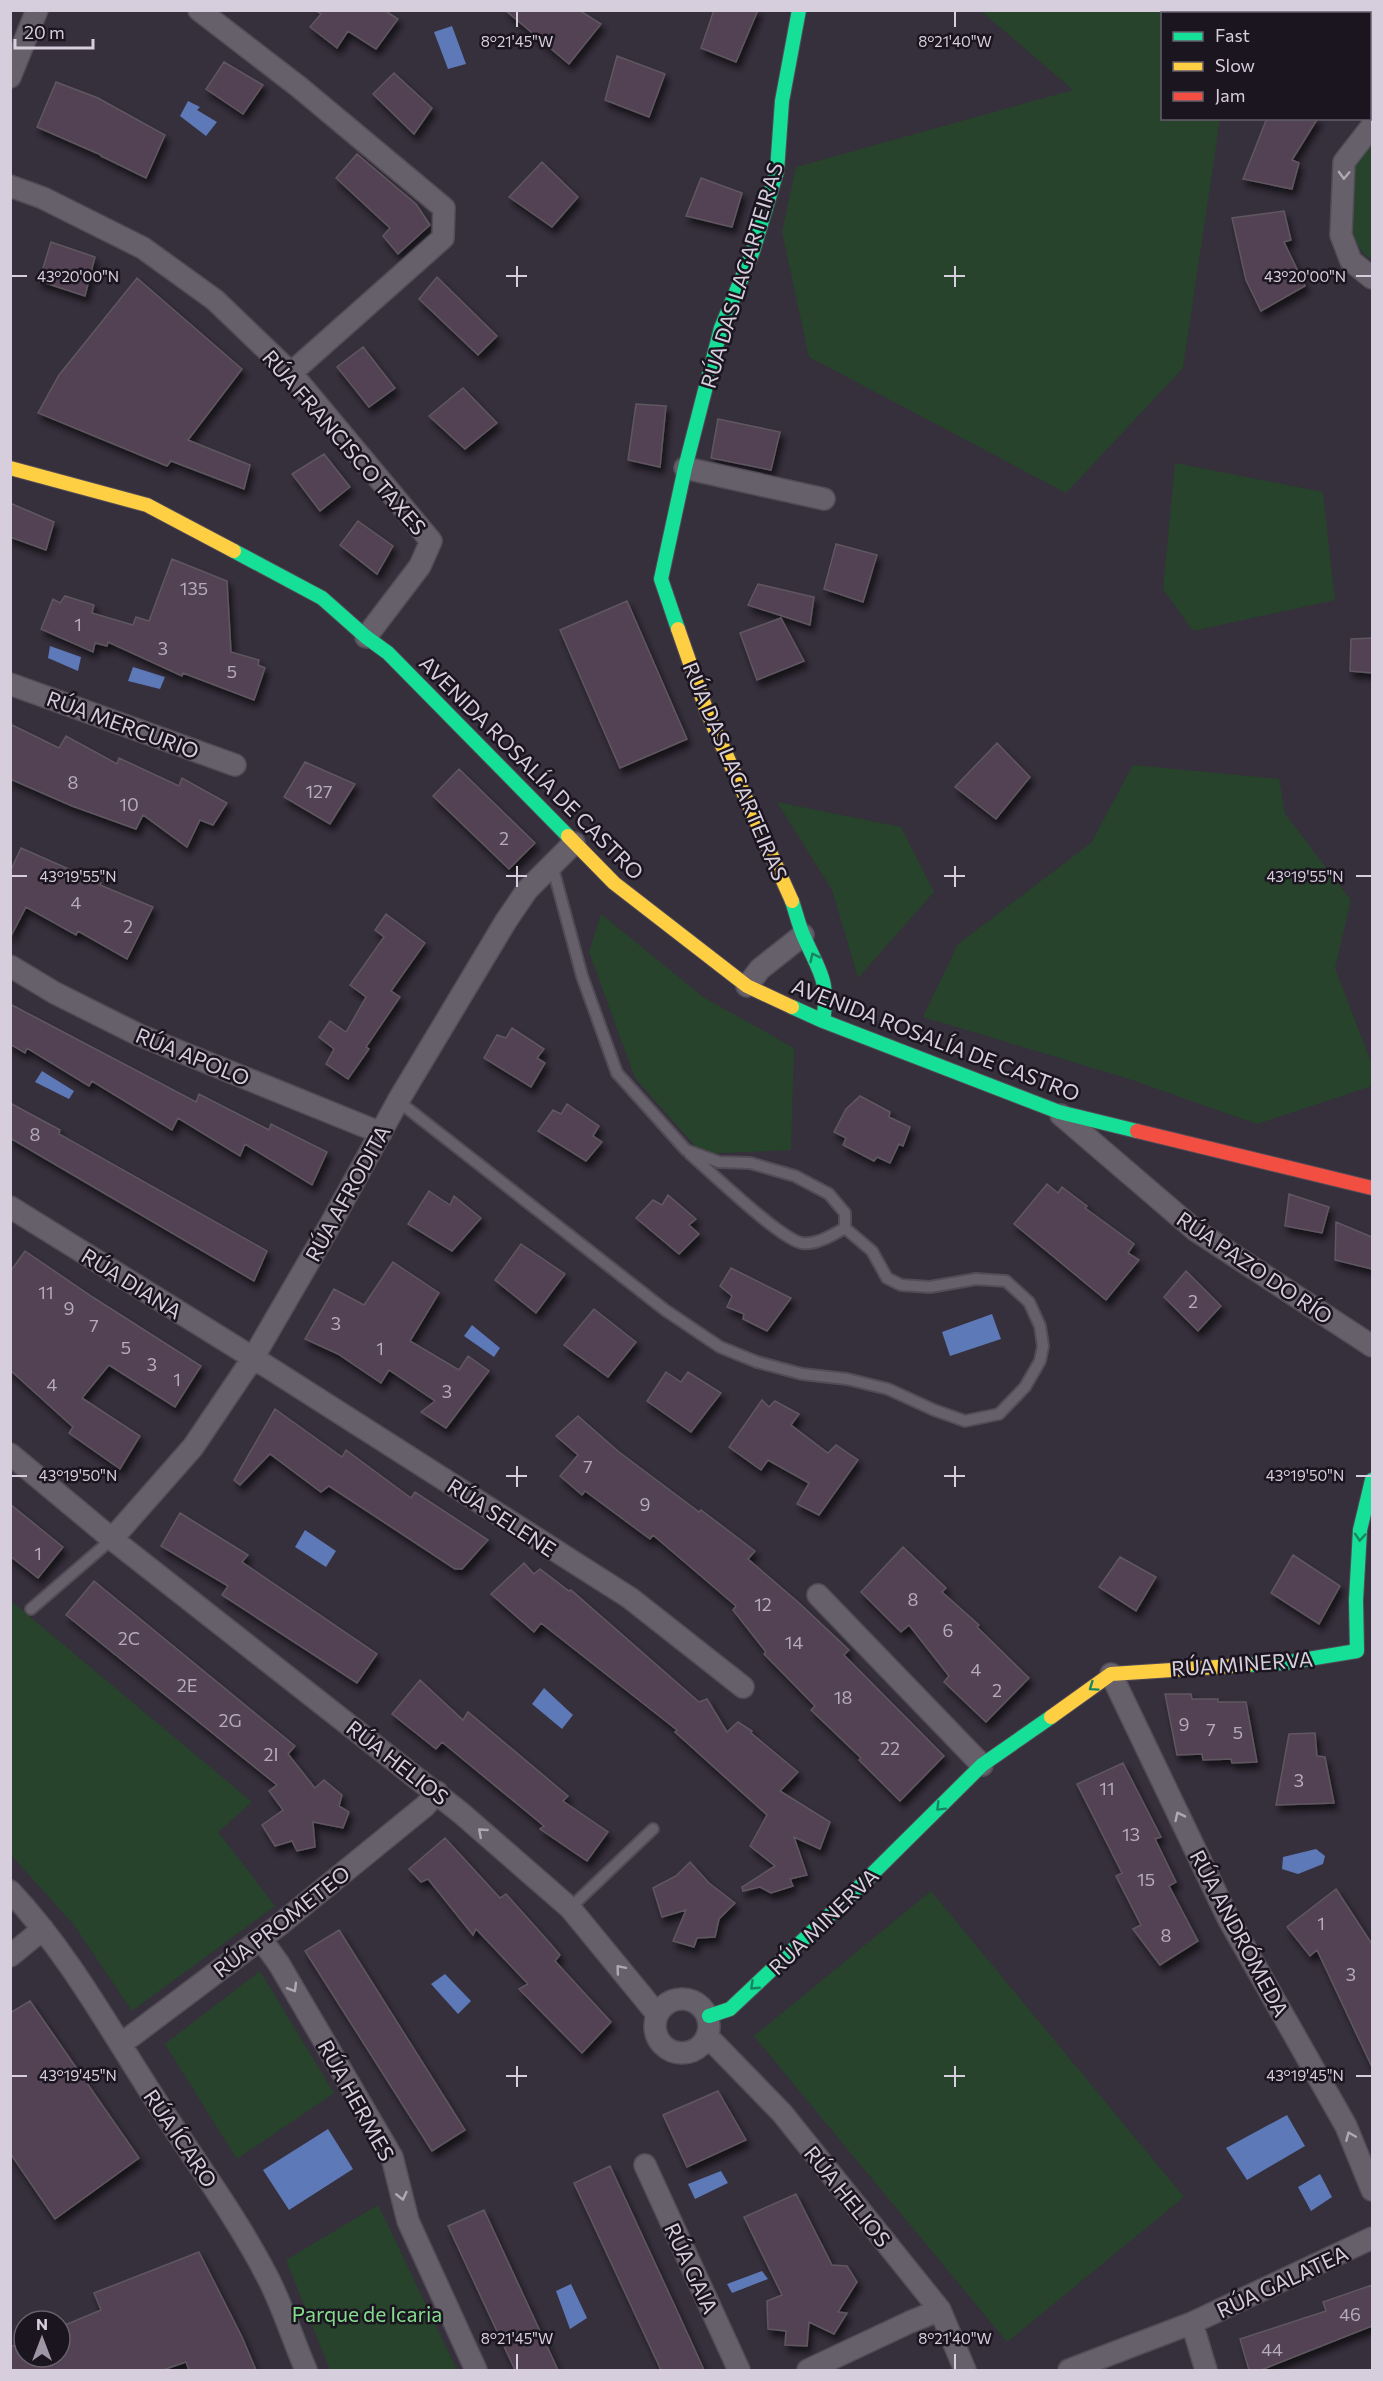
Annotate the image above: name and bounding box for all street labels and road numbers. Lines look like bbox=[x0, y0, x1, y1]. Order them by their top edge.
street label: RÚA DAS LAGARTEIRAS bbox=[695, 159, 787, 391]
street label: RÚA FRANCISCO TAXES bbox=[258, 345, 432, 539]
street label: AVENIDA ROSALÍA DE CASTRO bbox=[415, 650, 649, 884]
street label: RÚA DAS LAGARTEIRAS bbox=[679, 658, 793, 884]
street label: RÚA MERCURIO bbox=[44, 685, 202, 763]
street label: AVENIDA ROSALÍA DE CASTRO bbox=[789, 972, 1083, 1106]
street label: RÚA APOLO bbox=[132, 1022, 254, 1090]
street label: RÚA AFRODITA bbox=[299, 1121, 395, 1265]
street label: RÚA PAZO DO RÍO bbox=[1173, 1206, 1337, 1328]
street label: RÚA DIANA bbox=[77, 1242, 187, 1324]
street label: RÚA SELENE bbox=[443, 1473, 561, 1561]
street label: RÚA MINERVA bbox=[1170, 1646, 1314, 1680]
street label: RÚA HELIOS bbox=[342, 1714, 454, 1810]
street label: RÚA ANDRÓMEDA bbox=[1186, 1845, 1294, 2021]
street label: RÚA PROMETEO bbox=[208, 1860, 354, 1982]
street label: RÚA MINERVA bbox=[763, 1863, 883, 1979]
street label: RÚA HERMES bbox=[314, 2035, 400, 2165]
street label: RÚA ÍCARO bbox=[139, 2084, 223, 2192]
street label: RÚA HELIOS bbox=[800, 2141, 896, 2251]
street label: RÚA GAIA bbox=[660, 2219, 724, 2317]
street label: RÚA GALATEA bbox=[1212, 2240, 1352, 2322]

